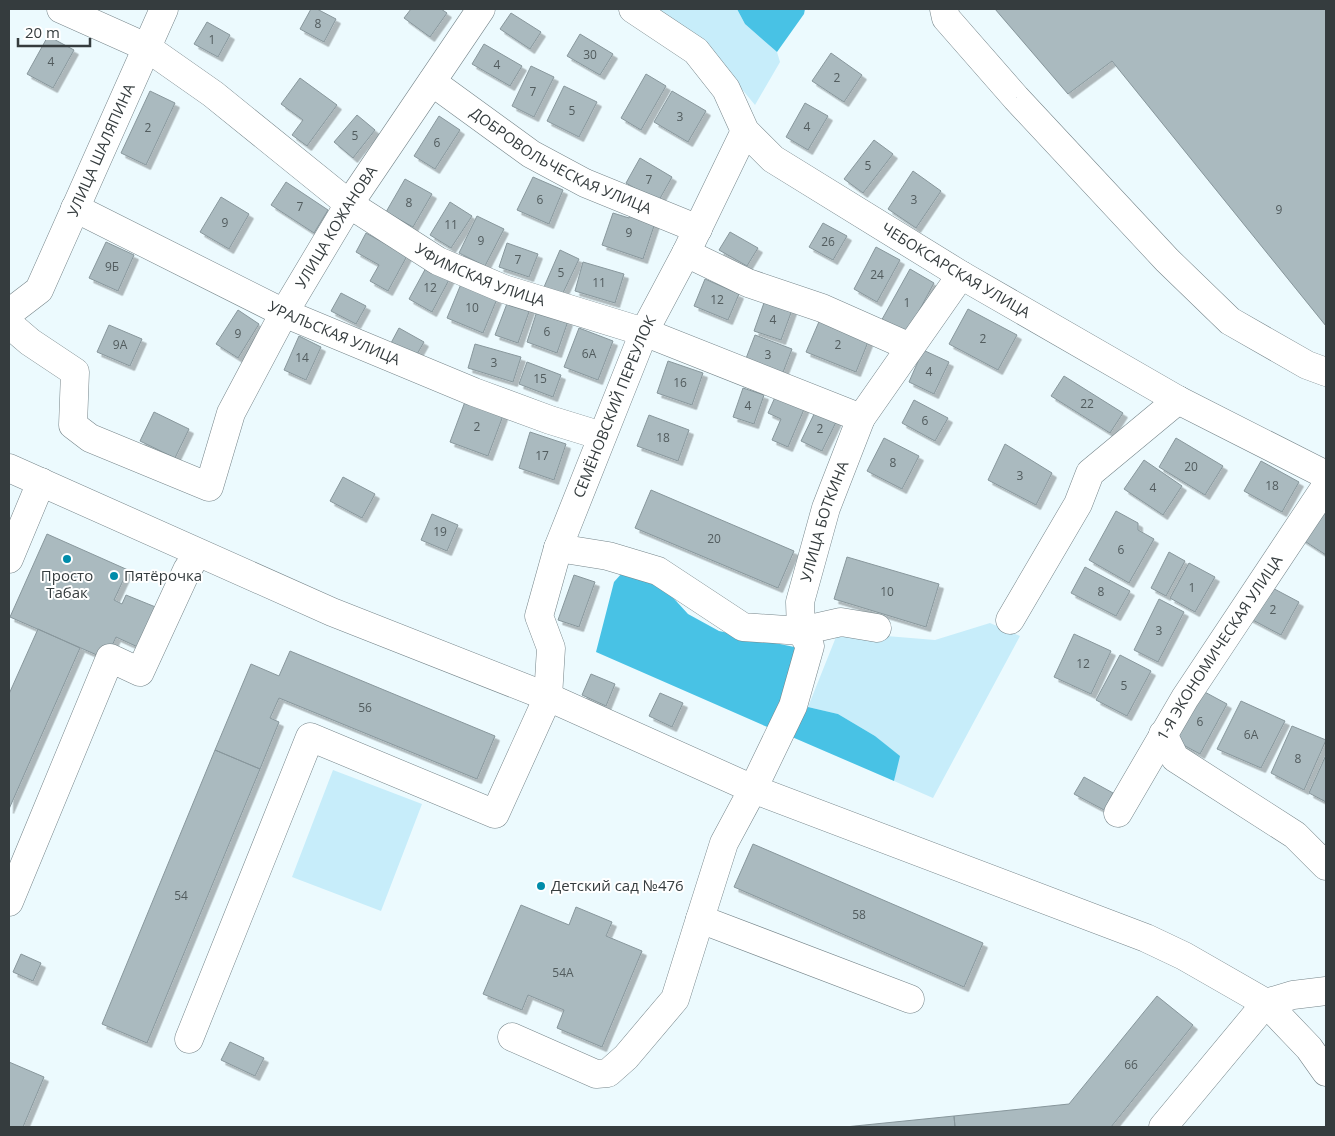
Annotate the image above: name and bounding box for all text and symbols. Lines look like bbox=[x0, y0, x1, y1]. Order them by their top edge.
scale bar bbox=[18, 15, 90, 47]
house number: 8 bbox=[315, 15, 322, 32]
text: 20 m bbox=[25, 22, 60, 42]
house number: 1 bbox=[209, 31, 215, 48]
house number: 30 bbox=[583, 46, 597, 63]
house number: 4 bbox=[48, 53, 55, 70]
house number: 4 bbox=[494, 56, 501, 73]
house number: 2 bbox=[834, 69, 841, 86]
street label: УЛИЦА ШАЛЯПИНА bbox=[62, 79, 139, 219]
house number: 7 bbox=[530, 83, 537, 100]
street label: ДОБРОВОЛЬЧЕСКАЯ УЛИЦА bbox=[467, 102, 655, 218]
house number: 5 bbox=[569, 102, 576, 119]
house number: 3 bbox=[677, 108, 684, 125]
house number: 4 bbox=[804, 118, 811, 135]
house number: 2 bbox=[145, 119, 152, 136]
house number: 5 bbox=[352, 127, 359, 144]
house number: 6 bbox=[434, 134, 441, 151]
house number: 5 bbox=[865, 157, 872, 174]
street label: УЛИЦА КОЖАНОВА bbox=[290, 161, 381, 291]
house number: 7 bbox=[646, 171, 653, 188]
house number: 6 bbox=[537, 191, 544, 208]
house number: 3 bbox=[911, 191, 918, 208]
house number: 8 bbox=[406, 194, 413, 211]
house number: 7 bbox=[297, 198, 304, 215]
house number: 9 bbox=[1276, 201, 1283, 218]
house number: 9 bbox=[222, 214, 229, 231]
house number: 11 bbox=[444, 216, 458, 233]
street label: ЧЕБОКСАРСКАЯ УЛИЦА bbox=[878, 217, 1035, 322]
house number: 9 bbox=[626, 224, 633, 241]
house number: 9 bbox=[478, 232, 485, 249]
house number: 26 bbox=[821, 233, 835, 250]
street label: УФИМСКАЯ УЛИЦА bbox=[412, 238, 548, 310]
house number: 7 bbox=[515, 251, 522, 268]
house number: 9Б bbox=[105, 258, 119, 275]
house number: 5 bbox=[558, 264, 565, 281]
house number: 24 bbox=[870, 266, 884, 283]
house number: 11 bbox=[592, 274, 606, 291]
house number: 12 bbox=[423, 279, 437, 296]
house number: 12 bbox=[710, 291, 724, 308]
house number: 1 bbox=[904, 294, 910, 311]
street label: УРАЛЬСКАЯ УЛИЦА bbox=[265, 296, 404, 369]
house number: 10 bbox=[465, 299, 479, 316]
street label: СЕМЁНОВСКИЙ ПЕРЕУЛОК bbox=[568, 311, 660, 501]
house number: 4 bbox=[770, 311, 777, 328]
house number: 6 bbox=[544, 323, 551, 340]
house number: 9 bbox=[235, 325, 242, 342]
house number: 2 bbox=[980, 330, 987, 347]
house number: 9А bbox=[113, 336, 128, 353]
house number: 2 bbox=[835, 336, 842, 353]
house number: 6А bbox=[582, 345, 597, 362]
house number: 3 bbox=[765, 346, 772, 363]
house number: 14 bbox=[295, 349, 309, 366]
house number: 3 bbox=[491, 354, 498, 371]
house number: 4 bbox=[926, 363, 933, 380]
house number: 15 bbox=[533, 370, 547, 387]
house number: 16 bbox=[673, 374, 687, 391]
house number: 22 bbox=[1080, 395, 1094, 412]
house number: 4 bbox=[745, 397, 752, 414]
house number: 6 bbox=[922, 412, 929, 429]
house number: 2 bbox=[474, 418, 481, 435]
house number: 2 bbox=[817, 420, 824, 437]
house number: 18 bbox=[656, 429, 670, 446]
house number: 17 bbox=[535, 447, 549, 464]
house number: 8 bbox=[890, 454, 897, 471]
street label: УЛИЦА БОТКИНА bbox=[795, 457, 853, 584]
house number: 20 bbox=[1184, 458, 1198, 475]
house number: 3 bbox=[1017, 467, 1024, 484]
house number: 18 bbox=[1265, 477, 1279, 494]
house number: 4 bbox=[1150, 479, 1157, 496]
house number: 19 bbox=[433, 523, 447, 540]
house number: 20 bbox=[707, 530, 721, 547]
house number: 6 bbox=[1118, 541, 1125, 558]
street label: 1-Я ЭКОНОМИЧЕСКАЯ УЛИЦА bbox=[1152, 551, 1287, 744]
marker: Просто Табак bbox=[61, 553, 73, 565]
place label: Просто Табак bbox=[41, 565, 93, 602]
place label: Пятёрочка bbox=[124, 565, 202, 585]
marker: Пятёрочка bbox=[108, 570, 120, 582]
house number: 1 bbox=[1189, 579, 1195, 596]
house number: 10 bbox=[880, 583, 894, 600]
house number: 8 bbox=[1098, 583, 1105, 600]
house number: 2 bbox=[1270, 601, 1277, 618]
house number: 3 bbox=[1156, 622, 1163, 639]
house number: 12 bbox=[1076, 655, 1090, 672]
house number: 5 bbox=[1121, 677, 1128, 694]
house number: 56 bbox=[358, 699, 372, 716]
house number: 6 bbox=[1197, 713, 1204, 730]
house number: 6А bbox=[1244, 726, 1259, 743]
house number: 8 bbox=[1295, 750, 1302, 767]
place label: Детский сад №476 bbox=[551, 875, 684, 895]
marker: Детский сад №476 bbox=[535, 880, 547, 892]
house number: 54 bbox=[174, 887, 188, 904]
house number: 58 bbox=[852, 906, 866, 923]
house number: 54А bbox=[552, 964, 574, 981]
house number: 66 bbox=[1124, 1056, 1138, 1073]

